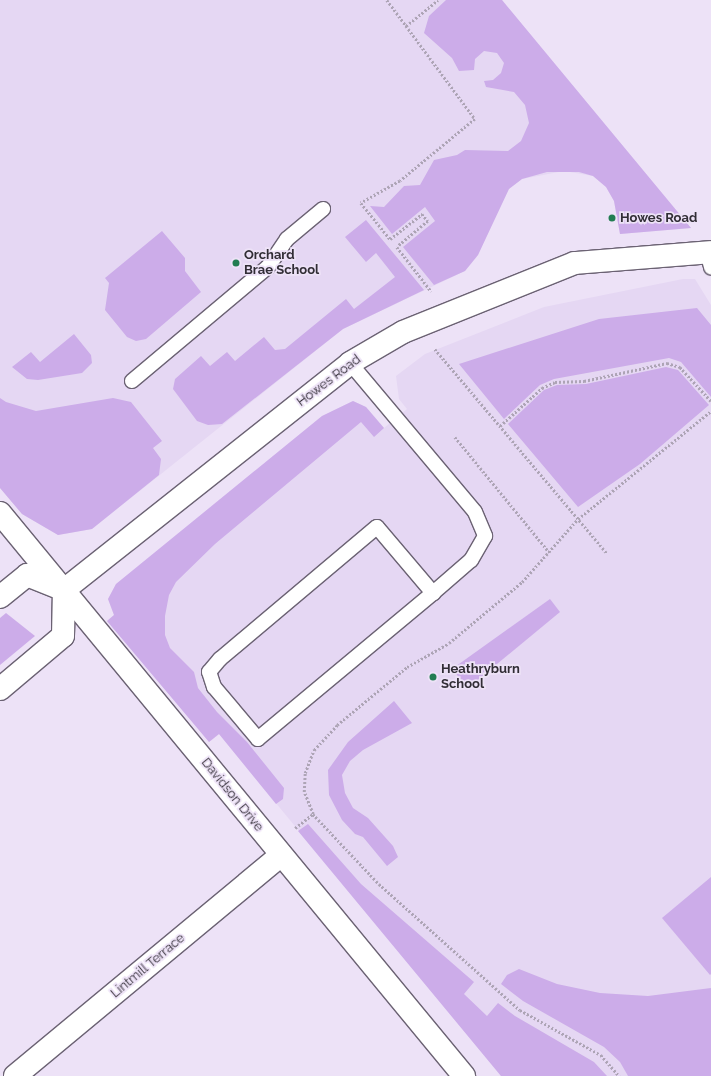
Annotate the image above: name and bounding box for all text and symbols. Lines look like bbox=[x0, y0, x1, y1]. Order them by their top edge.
place label: Howes Road bbox=[620, 210, 697, 226]
marker: Howes Road bbox=[607, 213, 617, 223]
place label: Orchard Brae School bbox=[244, 248, 319, 279]
marker: Orchard Brae School bbox=[231, 258, 241, 268]
street label: Howes Road bbox=[294, 352, 364, 410]
place label: Heathryburn School bbox=[441, 662, 520, 693]
marker: Heathryburn School bbox=[428, 672, 438, 682]
street label: Davidson Drive bbox=[198, 755, 266, 835]
street label: Lintmill Terrace bbox=[108, 930, 188, 1002]

